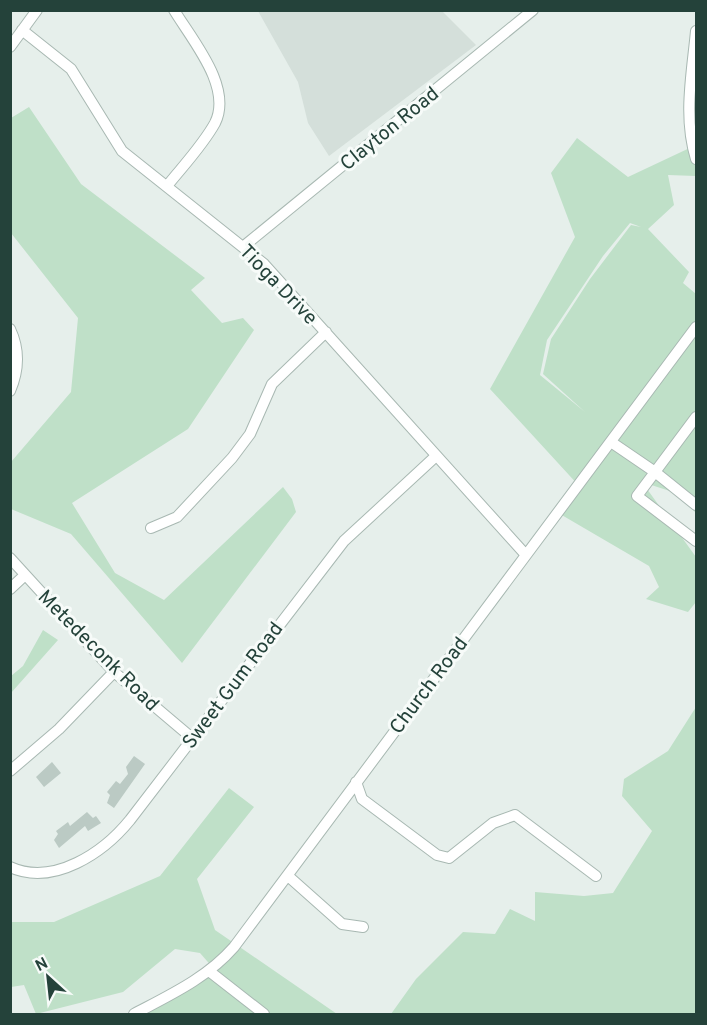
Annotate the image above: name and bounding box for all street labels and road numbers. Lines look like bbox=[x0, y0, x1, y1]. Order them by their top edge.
street label: Clayton Road bbox=[335, 82, 445, 177]
street label: Tioga Drive bbox=[233, 240, 322, 331]
street label: Metedeconk Road bbox=[31, 585, 164, 718]
street label: Sweet Gum Road bbox=[177, 618, 290, 755]
street label: Church Road bbox=[385, 632, 475, 740]

